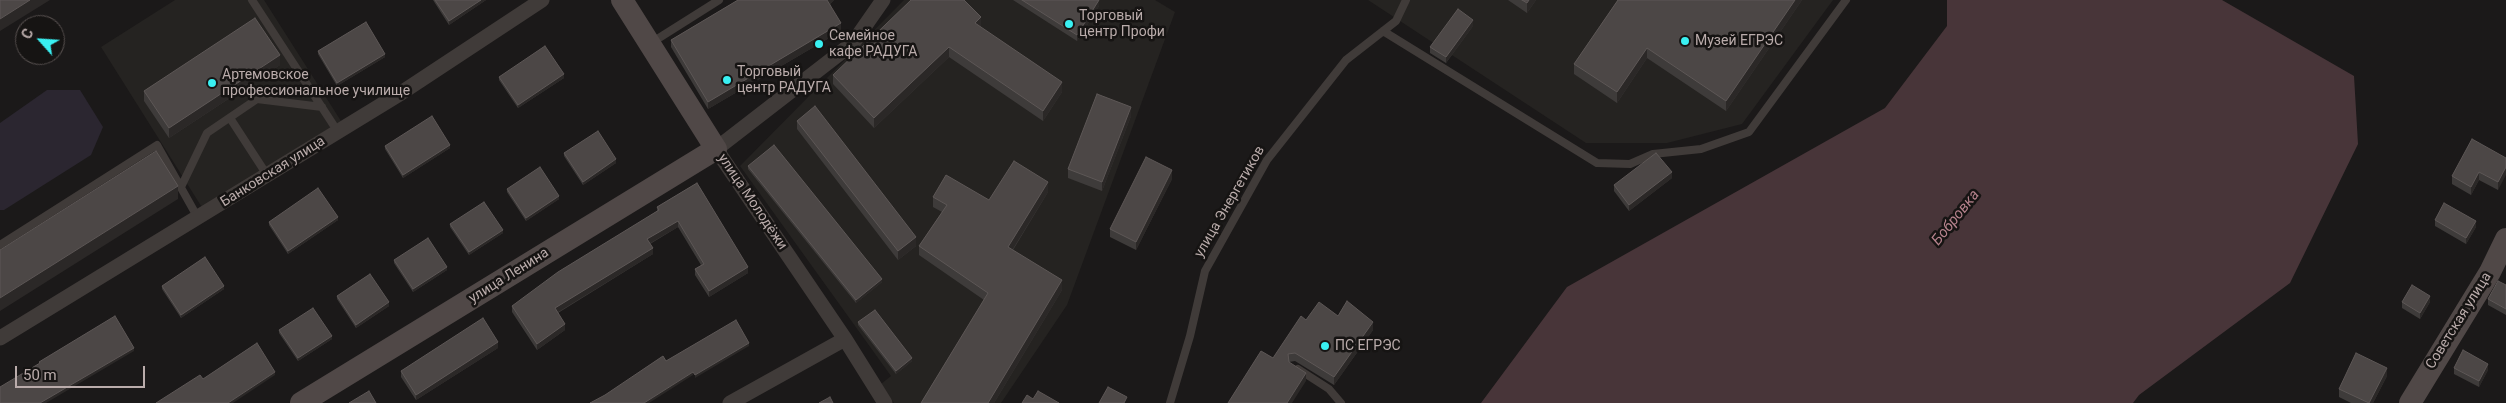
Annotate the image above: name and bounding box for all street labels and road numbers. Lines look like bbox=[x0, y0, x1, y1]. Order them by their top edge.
street label: Банковская улица bbox=[218, 133, 328, 211]
street label: улица Энергетиков bbox=[1191, 143, 1269, 261]
street label: улица Молодёжи bbox=[714, 151, 790, 253]
street label: улица Ленина bbox=[466, 245, 552, 307]
street label: Советская улица bbox=[2423, 270, 2495, 372]

